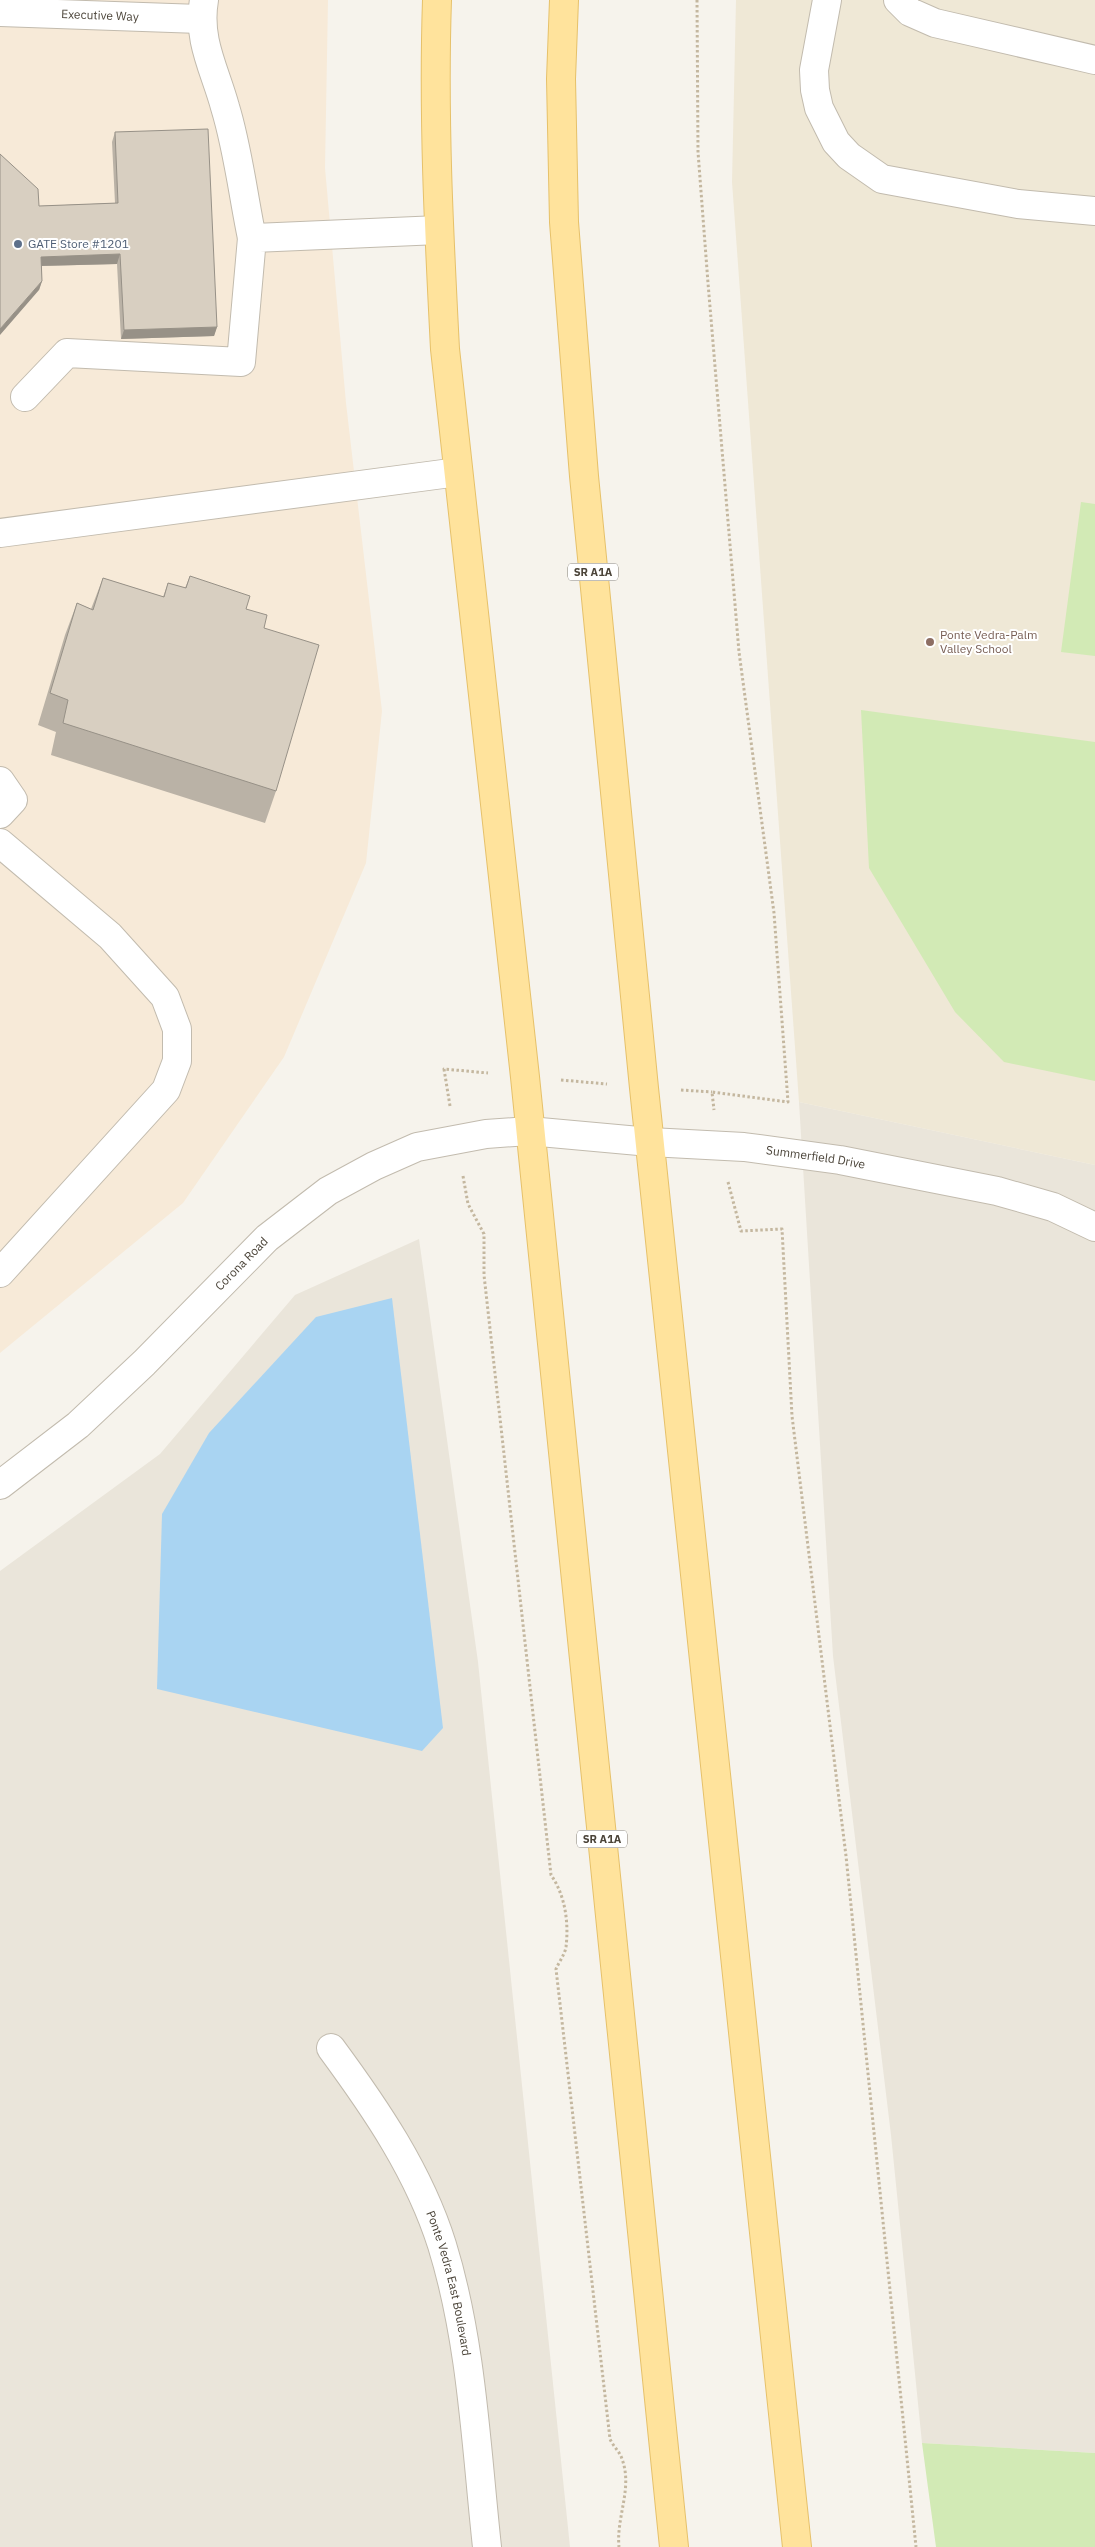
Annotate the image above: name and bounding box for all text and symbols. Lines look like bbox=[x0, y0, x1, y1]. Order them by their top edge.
street label: Executive Way bbox=[61, 6, 139, 24]
place label: GATE Store #1201 bbox=[28, 236, 129, 251]
marker: GATE Store #1201 bbox=[12, 238, 24, 250]
road number: SR A1A bbox=[568, 564, 618, 580]
place label: Ponte Vedra-Palm Valley School bbox=[940, 627, 1037, 656]
marker: Ponte Vedra-Palm Valley School bbox=[924, 636, 936, 648]
street label: Summerfield Drive bbox=[765, 1142, 867, 1172]
street label: Corona Road bbox=[212, 1234, 271, 1293]
road number: SR A1A bbox=[577, 1830, 627, 1848]
street label: Ponte Vedra East Boulevard bbox=[423, 2208, 474, 2357]

